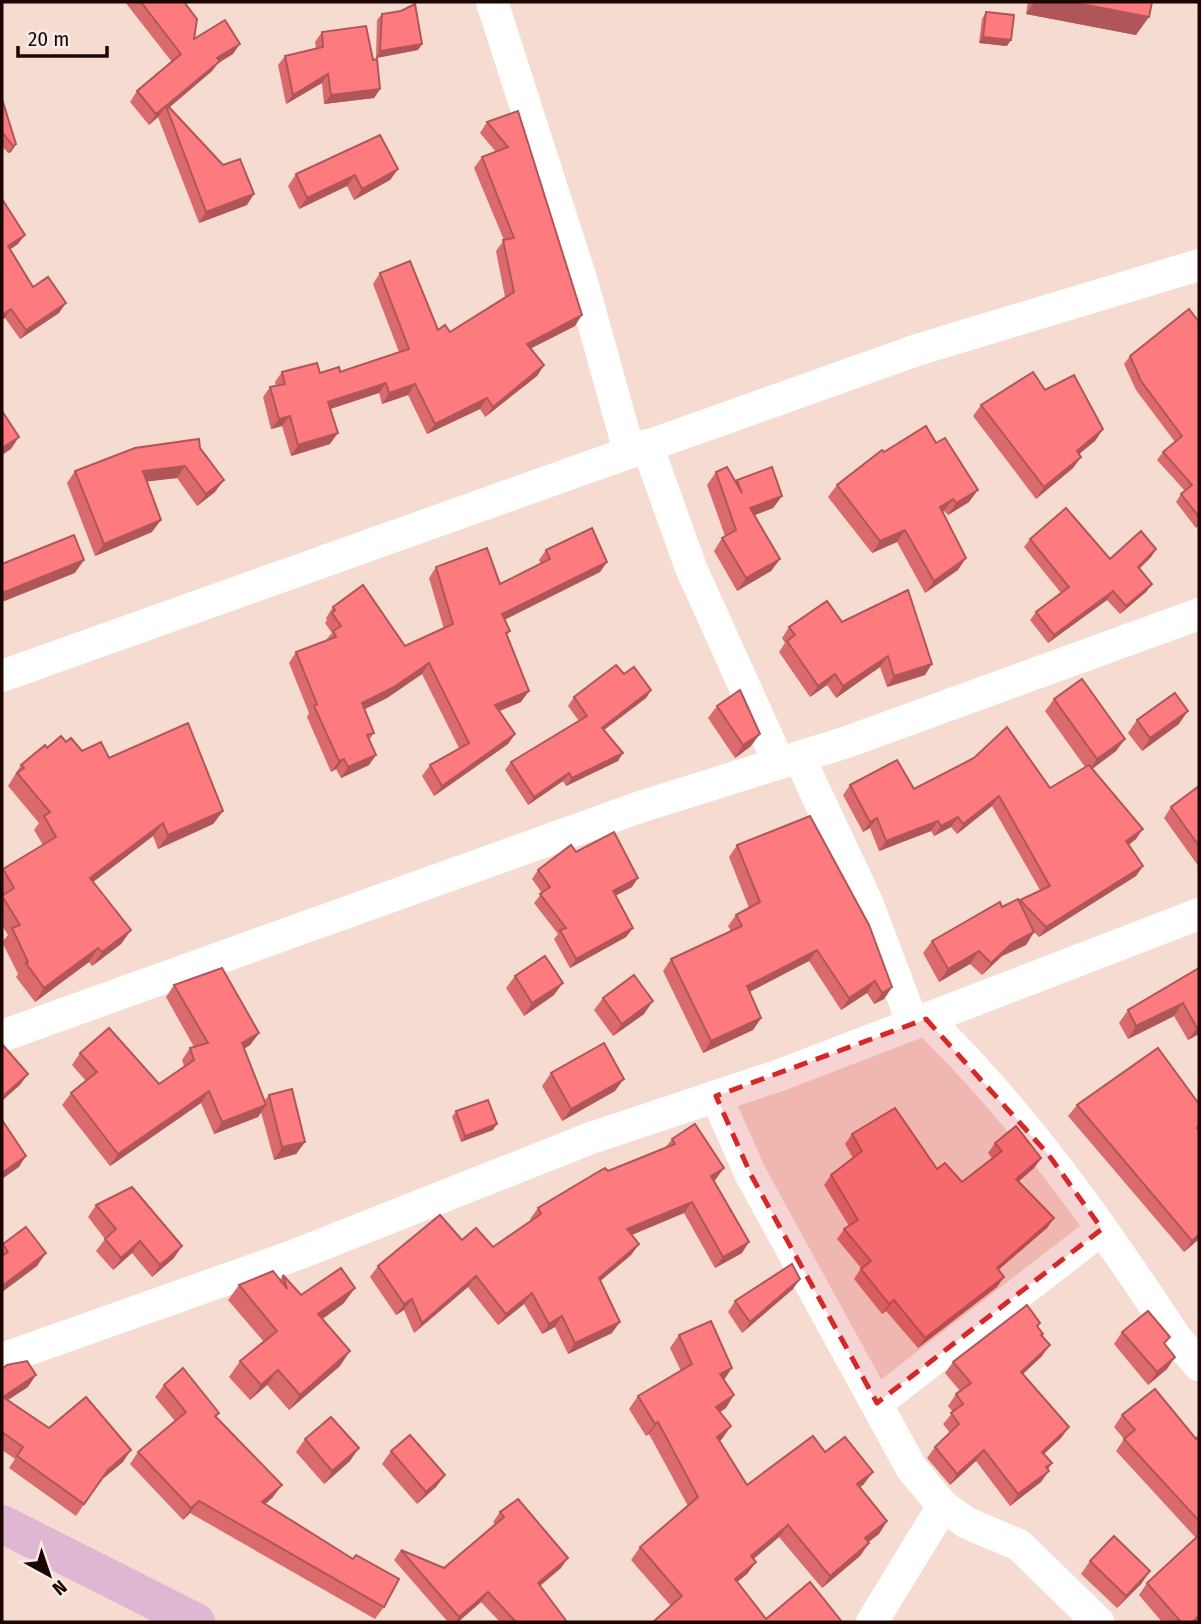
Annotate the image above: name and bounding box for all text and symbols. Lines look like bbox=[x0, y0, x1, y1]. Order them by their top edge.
scale bar bbox=[18, 14, 107, 58]
text: 20 m bbox=[28, 26, 69, 52]
north arrow bbox=[14, 1540, 84, 1610]
text: N bbox=[48, 1575, 71, 1600]

